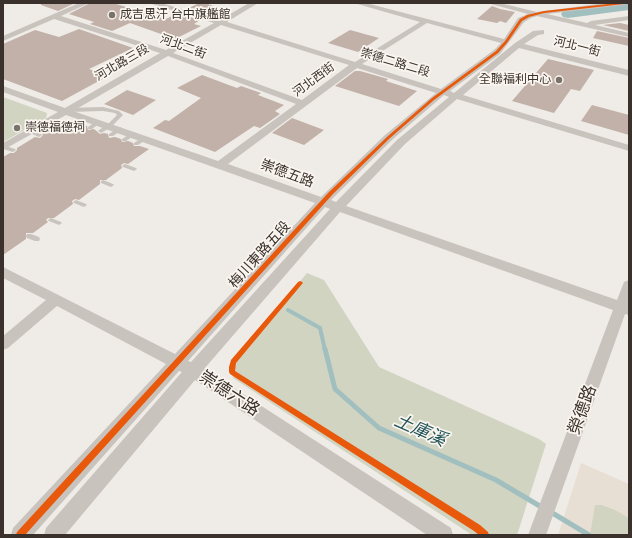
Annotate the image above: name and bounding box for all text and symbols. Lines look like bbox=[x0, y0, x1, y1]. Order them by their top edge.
place label: 成吉思汗 台中旗艦館 bbox=[120, 8, 231, 22]
marker: 成吉思汗 台中旗艦館 bbox=[107, 10, 117, 20]
street label: 河北二街 bbox=[158, 32, 208, 62]
street label: 河北一街 bbox=[552, 34, 602, 60]
street label: 河北路三段 bbox=[92, 42, 152, 84]
street label: 崇德二路二段 bbox=[358, 46, 432, 80]
street label: 河北西街 bbox=[290, 60, 338, 100]
place label: 全聯福利中心 bbox=[479, 73, 551, 87]
marker: 全聯福利中心 bbox=[554, 75, 564, 85]
place label: 崇德福德祠 bbox=[25, 121, 85, 135]
marker: 崇德福德祠 bbox=[12, 123, 22, 133]
street label: 崇德五路 bbox=[258, 157, 316, 191]
street label: 梅川東路五段 bbox=[226, 218, 294, 292]
street label: 崇德六路 bbox=[195, 367, 263, 421]
street label: 榮德路 bbox=[565, 383, 601, 437]
water label: 土庫溪 bbox=[391, 410, 449, 452]

